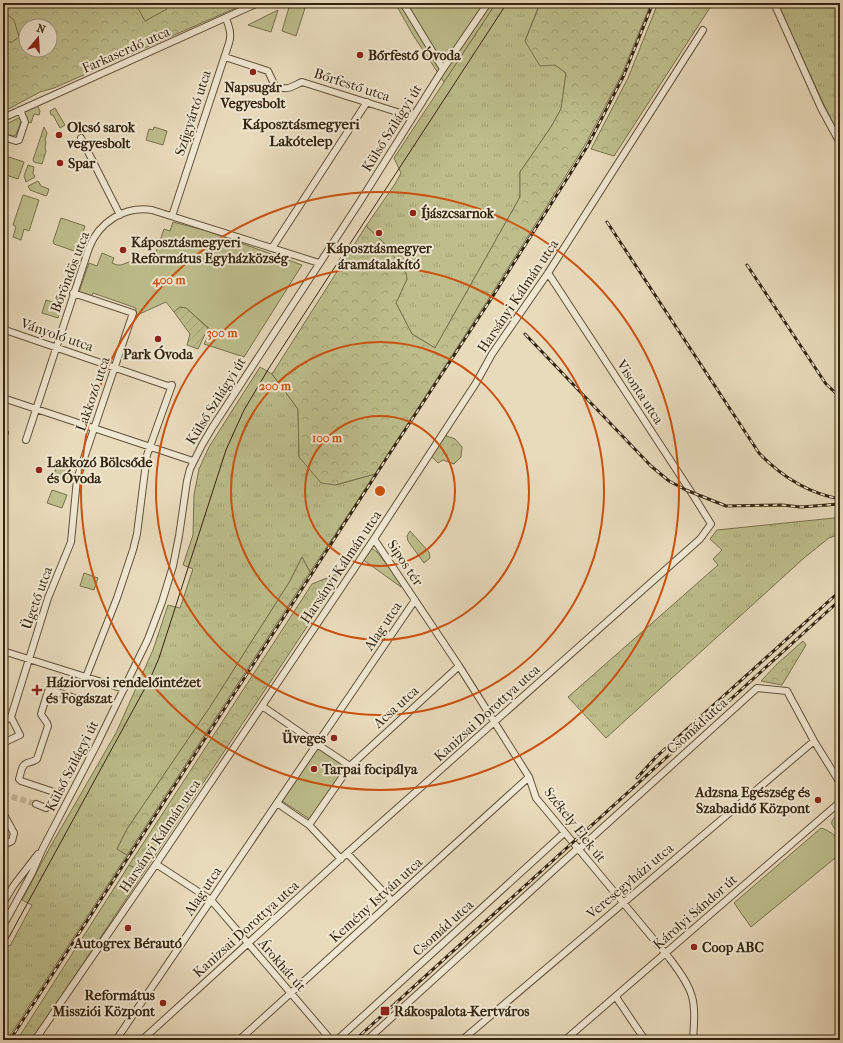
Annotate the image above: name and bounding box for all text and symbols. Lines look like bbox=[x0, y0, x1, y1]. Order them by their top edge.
north arrow bbox=[18, 18, 58, 58]
text: N bbox=[35, 21, 48, 37]
street label: Farkaserdő utca bbox=[79, 23, 173, 77]
place label: Bőrfestő Óvoda bbox=[368, 46, 461, 64]
marker: Bőrfestő Óvoda bbox=[355, 50, 365, 60]
street label: Bőrfestő utca bbox=[312, 65, 393, 105]
marker: Napsugár Vegyesbolt bbox=[248, 67, 258, 77]
street label: Szíjgyártó utca bbox=[171, 68, 215, 158]
place label: Napsugár Vegyesbolt bbox=[219, 79, 287, 112]
street label: Külső Szilágyi út bbox=[358, 81, 426, 175]
district label: Káposztásmegyeri Lakótelep bbox=[242, 115, 360, 150]
place label: Olcsó sarok vegyesbolt bbox=[66, 119, 136, 152]
marker: Olcsó sarok vegyesbolt bbox=[54, 130, 64, 140]
place label: Spar bbox=[68, 155, 96, 172]
marker: Spar bbox=[55, 158, 65, 168]
place label: Íjászcsarnok bbox=[421, 204, 495, 222]
marker: Íjászcsarnok bbox=[408, 208, 418, 218]
marker: Káposztásmegyer áramátalakító bbox=[374, 228, 384, 238]
street label: Bőröndös utca bbox=[47, 229, 93, 315]
place label: Káposztásmegyeri Református Egyházközség bbox=[131, 234, 289, 267]
street label: Harsányi Kálmán utca bbox=[474, 236, 562, 356]
place label: Káposztásmegyer áramátalakító bbox=[326, 240, 433, 273]
marker: Káposztásmegyeri Református Egyházközség bbox=[118, 245, 128, 255]
text: 400 m bbox=[152, 273, 186, 288]
street label: Ványoló utca bbox=[17, 314, 96, 356]
text: 300 m bbox=[207, 326, 238, 341]
marker: Park Óvoda bbox=[153, 334, 163, 344]
place label: Park Óvoda bbox=[123, 345, 193, 363]
street label: Lakkozó utca bbox=[72, 354, 114, 434]
street label: Külső Szilágyi út bbox=[182, 354, 250, 448]
street label: Visonta utca bbox=[612, 356, 667, 428]
text: 200 m bbox=[259, 379, 292, 393]
text: 100 m bbox=[312, 431, 343, 445]
place label: Lakkozó Bölcsőde és Óvoda bbox=[47, 454, 152, 487]
marker: Lakkozó Bölcsőde és Óvoda bbox=[34, 465, 44, 475]
centre of rings bbox=[373, 484, 387, 498]
street label: Harsányi Kálmán utca bbox=[297, 507, 385, 627]
street label: Sipos tér bbox=[383, 537, 427, 589]
street label: Ügető utca bbox=[18, 564, 56, 632]
street label: Alag utca bbox=[360, 598, 406, 655]
street label: Kanizsai Dorottya utca bbox=[430, 661, 544, 765]
place label: Háziorvosi rendelőintézet és Fogászat bbox=[46, 674, 202, 707]
street label: Acsa utca bbox=[369, 682, 423, 733]
marker: Háziorvosi rendelőintézet és Fogászat bbox=[31, 684, 43, 696]
street label: Csomád utca bbox=[663, 694, 731, 758]
street label: Külső Szilágyi út bbox=[42, 718, 102, 814]
place label: Üveges bbox=[281, 729, 327, 747]
marker: Üveges bbox=[329, 733, 339, 743]
place label: Tarpai focipálya bbox=[321, 761, 418, 778]
marker: Tarpai focipálya bbox=[309, 764, 319, 774]
street label: Harsányi Kálmán utca bbox=[116, 776, 204, 896]
street label: Székely Elek út bbox=[540, 784, 610, 866]
place label: Adzsna Egészség és Szabadidő Központ bbox=[694, 784, 811, 817]
marker: Adzsna Egészség és Szabadidő Központ bbox=[813, 795, 823, 805]
street label: Veresegyházi utca bbox=[582, 839, 677, 923]
street label: Kemény István utca bbox=[326, 853, 426, 946]
street label: Alag utca bbox=[180, 863, 226, 920]
street label: Károlyi Sándor út bbox=[649, 871, 741, 953]
street label: Kanizsai Dorottya utca bbox=[189, 877, 303, 981]
street label: Csomád utca bbox=[409, 896, 477, 960]
marker: Autogrex Bérautó bbox=[123, 923, 133, 933]
street label: Árokhát út bbox=[254, 934, 310, 995]
place label: Autogrex Bérautó bbox=[73, 935, 182, 952]
place label: Coop ABC bbox=[702, 939, 764, 956]
marker: Coop ABC bbox=[689, 942, 699, 952]
place label: Református Missziói Központ bbox=[52, 987, 156, 1020]
marker: Református Missziói Központ bbox=[158, 998, 168, 1008]
place label: Rákospalota-Kertváros bbox=[394, 1003, 530, 1020]
marker: Rákospalota-Kertváros bbox=[379, 1005, 391, 1017]

